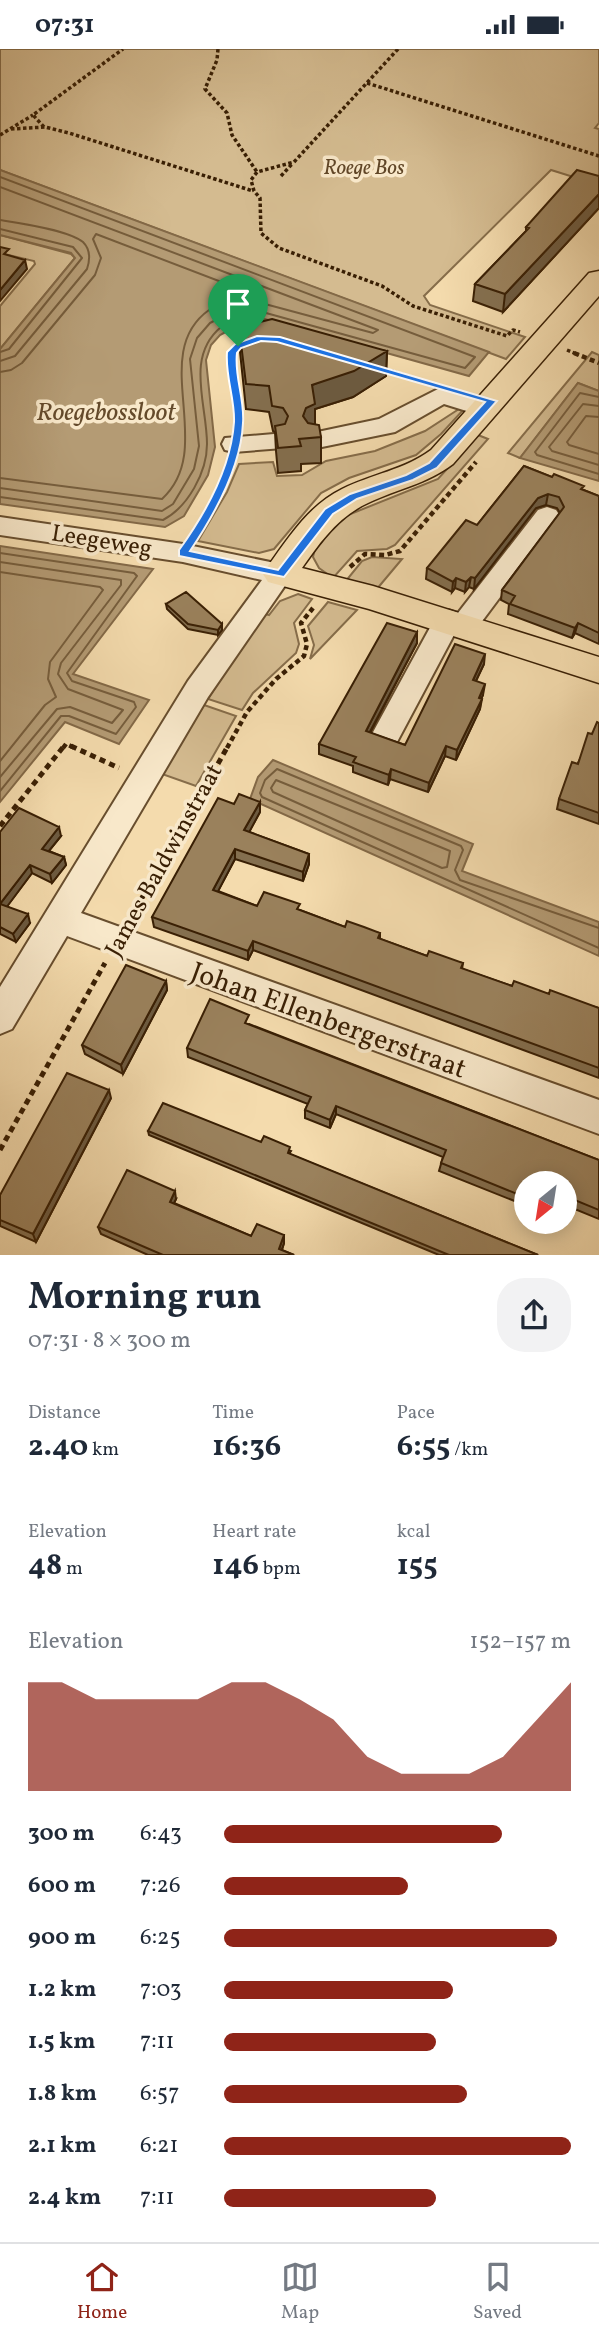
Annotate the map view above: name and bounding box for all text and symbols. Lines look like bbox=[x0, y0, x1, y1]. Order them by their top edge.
text: 07:31 bbox=[35, 7, 95, 43]
park label: Roege Bos bbox=[324, 154, 405, 183]
pin bbox=[208, 274, 268, 346]
icon: arrive bbox=[219, 285, 257, 323]
water label: Roegebossloot bbox=[36, 395, 176, 431]
street label: Leegeweg bbox=[49, 517, 155, 567]
street label: James Baldwinstraat bbox=[98, 758, 232, 964]
street label: Johan Ellenbergerstraat bbox=[185, 953, 471, 1089]
north arrow bbox=[514, 1171, 578, 1234]
map controls bbox=[514, 1171, 577, 1234]
text: Morning run bbox=[28, 1272, 262, 1325]
button: share bbox=[497, 1278, 571, 1352]
text: 07:31 · 8 × 300 m bbox=[28, 1325, 191, 1357]
text: Distance bbox=[28, 1400, 101, 1426]
text: Time bbox=[212, 1400, 254, 1426]
text: Pace bbox=[397, 1400, 435, 1426]
text: 2.40 bbox=[28, 1426, 88, 1468]
text: 16:36 bbox=[212, 1426, 281, 1468]
text: 6:55 bbox=[397, 1426, 451, 1468]
text: km bbox=[88, 1437, 119, 1463]
text: /km bbox=[451, 1437, 488, 1463]
text: Elevation bbox=[28, 1519, 107, 1545]
text: Heart rate bbox=[212, 1519, 296, 1545]
text: kcal bbox=[397, 1519, 430, 1545]
text: 48 bbox=[28, 1545, 62, 1587]
text: 146 bbox=[212, 1545, 259, 1587]
text: 155 bbox=[397, 1545, 438, 1587]
text: m bbox=[62, 1556, 83, 1582]
text: bpm bbox=[259, 1556, 301, 1582]
text: Elevation bbox=[28, 1626, 124, 1658]
text: 152–157 m bbox=[470, 1626, 571, 1658]
text: 300 m bbox=[28, 1818, 95, 1850]
text: 6:43 bbox=[140, 1818, 182, 1850]
text: 600 m bbox=[28, 1870, 96, 1902]
text: 7:26 bbox=[140, 1870, 181, 1902]
text: 900 m bbox=[28, 1922, 96, 1954]
text: 6:25 bbox=[140, 1922, 180, 1954]
text: 1.2 km bbox=[28, 1974, 97, 2006]
text: 7:03 bbox=[140, 1974, 182, 2006]
text: 1.5 km bbox=[28, 2026, 95, 2058]
text: 7:11 bbox=[140, 2026, 174, 2058]
text: 1.8 km bbox=[28, 2078, 97, 2110]
text: 6:57 bbox=[140, 2078, 179, 2110]
text: 2.1 km bbox=[28, 2130, 97, 2162]
text: 6:21 bbox=[140, 2130, 178, 2162]
text: 2.4 km bbox=[28, 2182, 101, 2214]
text: 7:11 bbox=[140, 2182, 174, 2214]
tab: Home bbox=[77, 2258, 127, 2326]
tab: Map bbox=[281, 2258, 319, 2326]
tab: Saved bbox=[473, 2258, 522, 2326]

